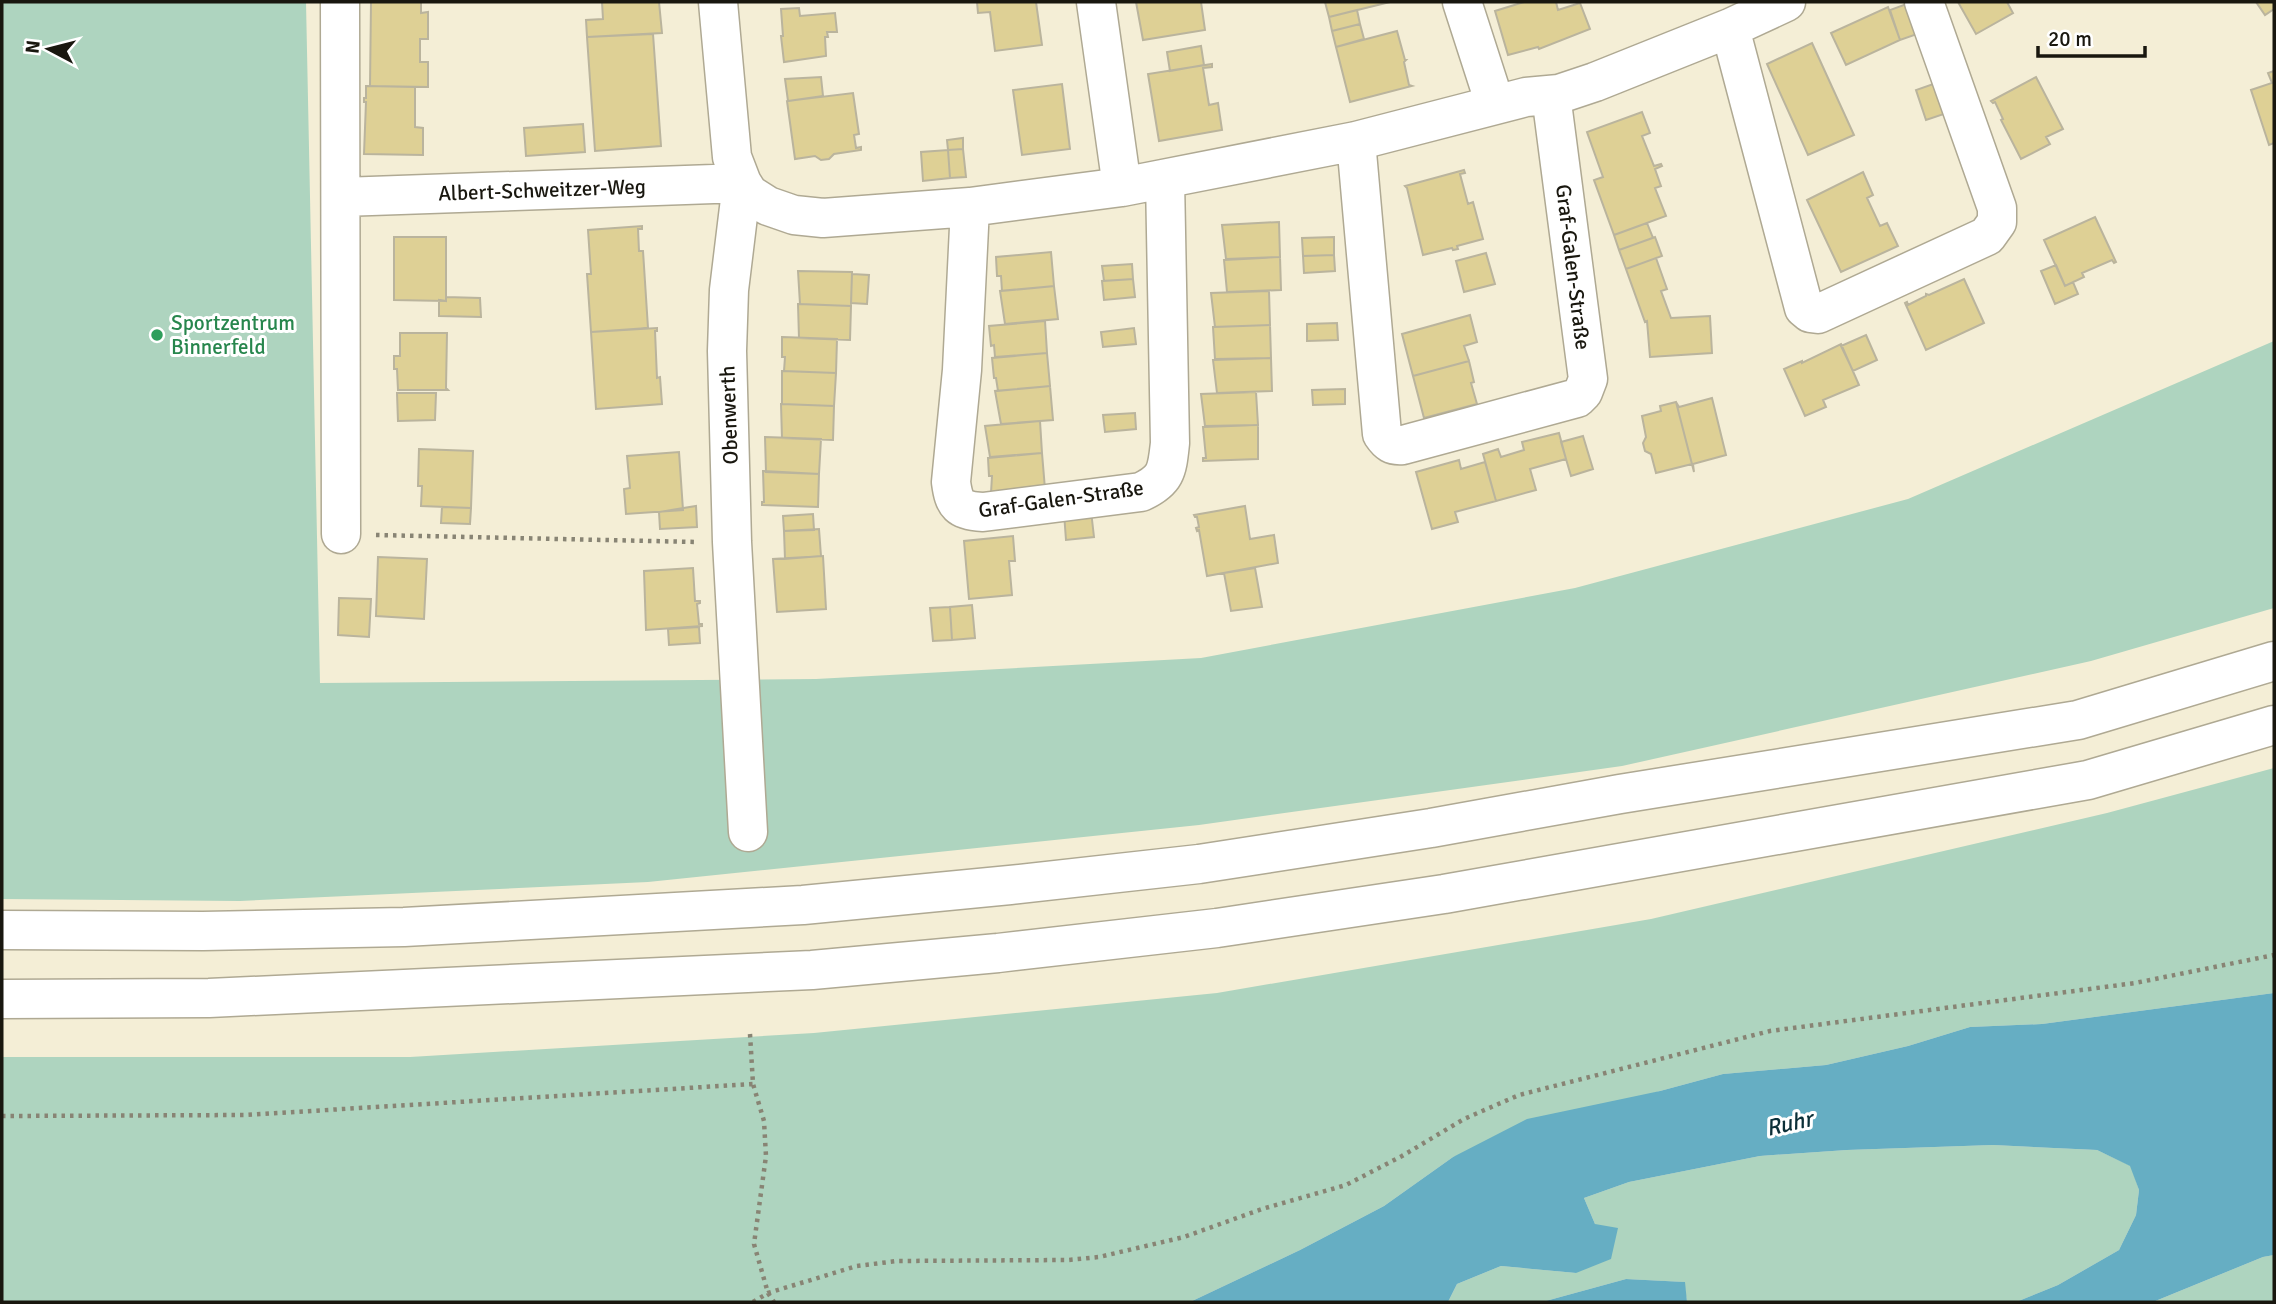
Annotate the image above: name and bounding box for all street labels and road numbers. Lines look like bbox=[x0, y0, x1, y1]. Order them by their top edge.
street label: Albert-Schweitzer-Weg bbox=[438, 173, 646, 207]
street label: Graf-Galen-Straße bbox=[1550, 183, 1596, 351]
street label: Obenwerth bbox=[714, 365, 744, 465]
street label: Graf-Galen-Straße bbox=[977, 475, 1145, 523]

